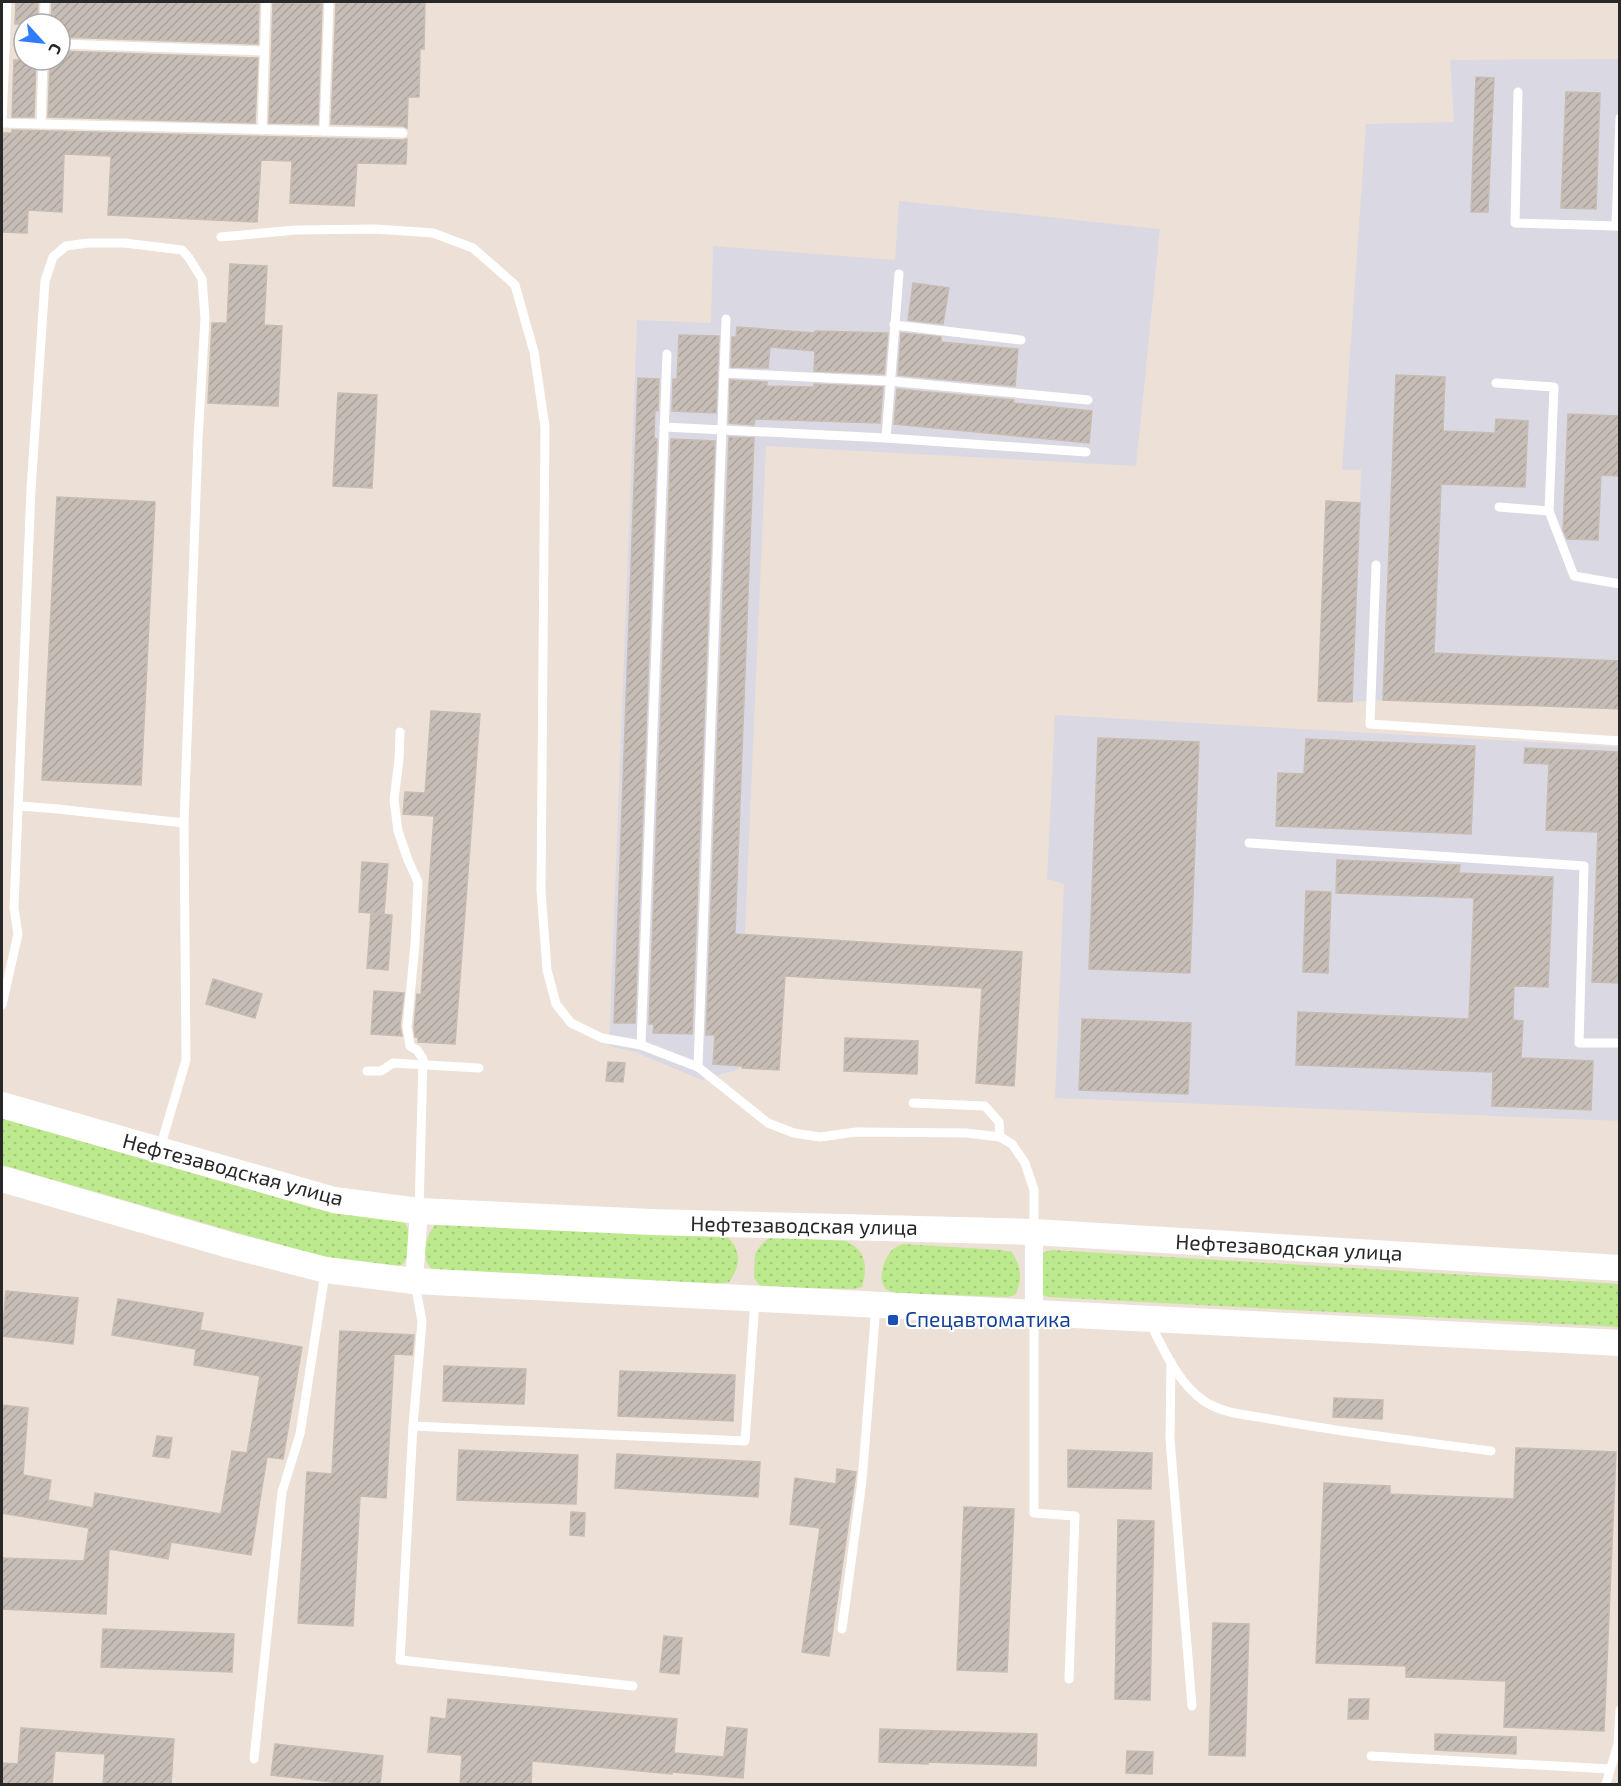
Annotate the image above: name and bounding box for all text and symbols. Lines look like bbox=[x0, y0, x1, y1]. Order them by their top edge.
north arrow bbox=[12, 12, 72, 72]
text: С bbox=[45, 41, 66, 58]
street label: Нефтезаводская улица bbox=[120, 1127, 346, 1211]
street label: Нефтезаводская улица bbox=[690, 1210, 918, 1240]
street label: Нефтезаводская улица bbox=[1175, 1228, 1403, 1266]
place label: Спецавтоматика bbox=[905, 1306, 1071, 1331]
marker: Спецавтоматика bbox=[886, 1313, 900, 1327]

